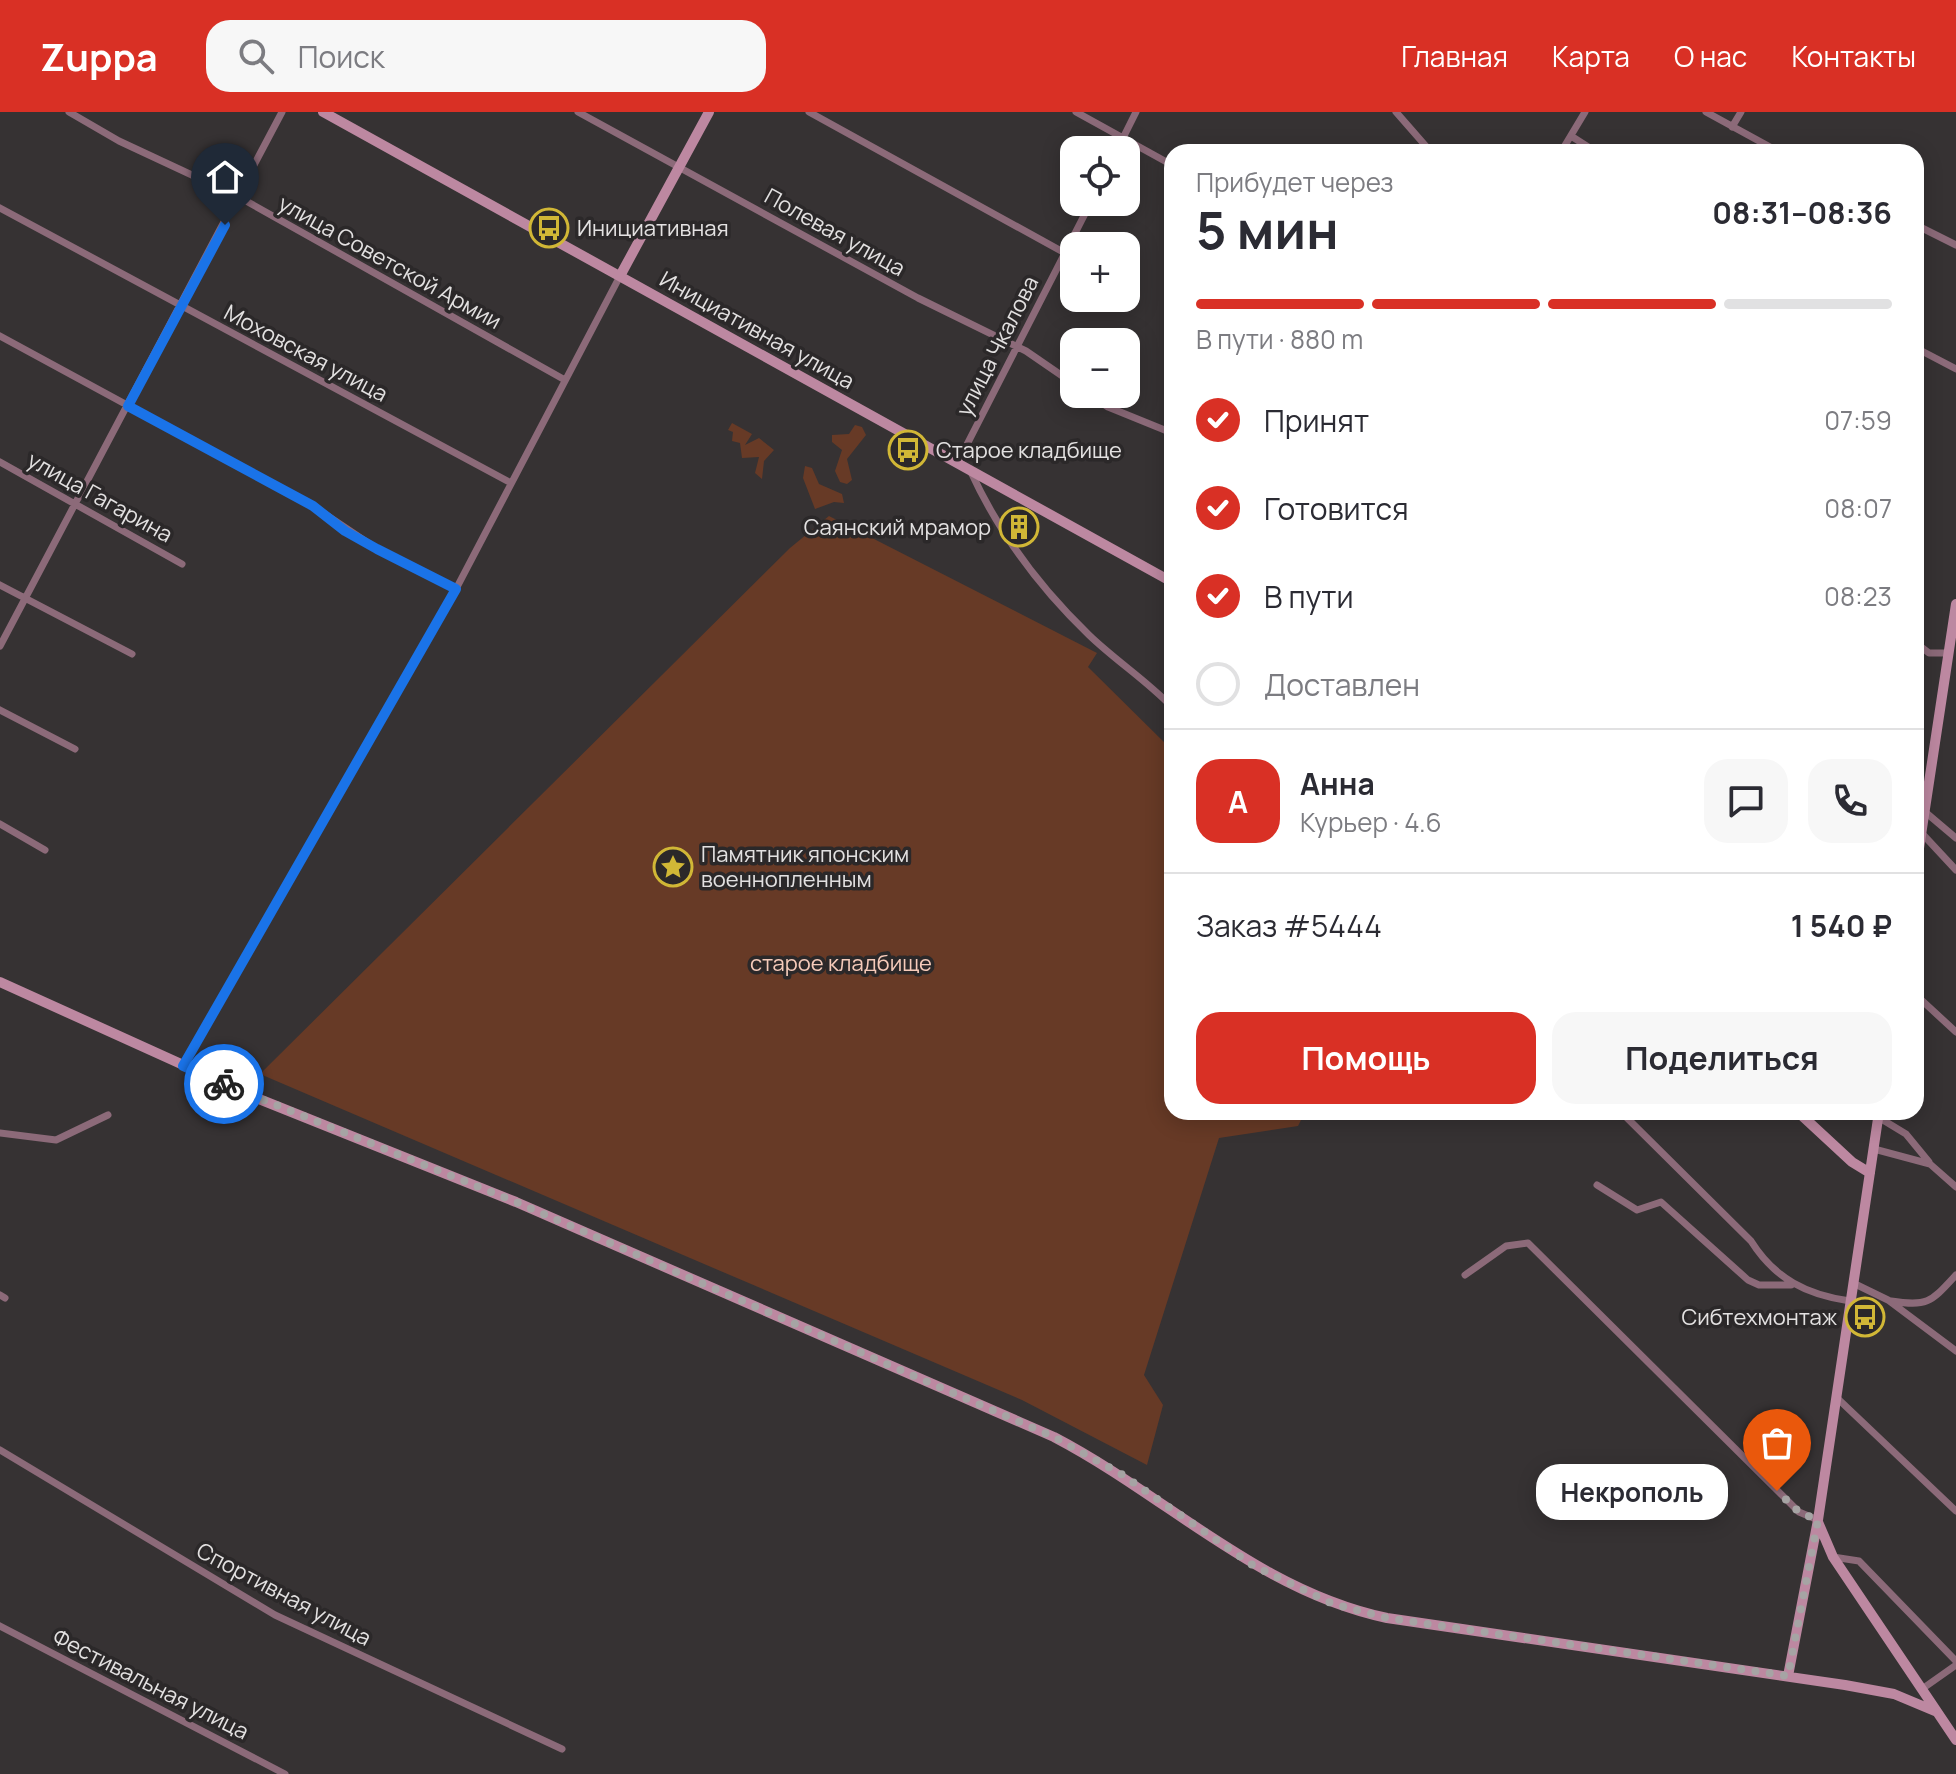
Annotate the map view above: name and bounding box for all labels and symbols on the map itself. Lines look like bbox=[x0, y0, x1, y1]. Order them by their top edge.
pin bbox=[191, 143, 259, 225]
street label: Полевая улица bbox=[759, 181, 911, 283]
street label: улица Советской Армии bbox=[273, 188, 507, 336]
bus stop icon: Инициативная bbox=[528, 207, 570, 249]
place label: Инициативная bbox=[577, 213, 729, 243]
street label: Инициативная улица bbox=[654, 264, 860, 396]
street label: улица Чкалова bbox=[949, 271, 1045, 421]
street label: Моховская улица bbox=[219, 297, 393, 409]
bus stop icon: Старое кладбище bbox=[887, 429, 929, 471]
place label: Старое кладбище bbox=[936, 435, 1122, 465]
street label: улица Гагарина bbox=[22, 445, 178, 549]
building icon: Саянский мрамор bbox=[998, 506, 1040, 548]
place label: Саянский мрамор bbox=[804, 512, 991, 542]
place label: Памятник японским военнопленным bbox=[701, 839, 909, 894]
place icon: Памятник японским военнопленным bbox=[652, 846, 694, 888]
park label: старое кладбище bbox=[750, 948, 932, 978]
courier bbox=[184, 1044, 264, 1124]
bus stop icon: Сибтехмонтаж bbox=[1844, 1296, 1886, 1338]
place label: Сибтехмонтаж bbox=[1682, 1302, 1838, 1332]
pin bbox=[1743, 1409, 1811, 1491]
callout: Некрополь bbox=[1537, 1463, 1729, 1519]
street label: Спортивная улица bbox=[191, 1535, 377, 1653]
street label: Фестивальная улица bbox=[48, 1622, 254, 1746]

